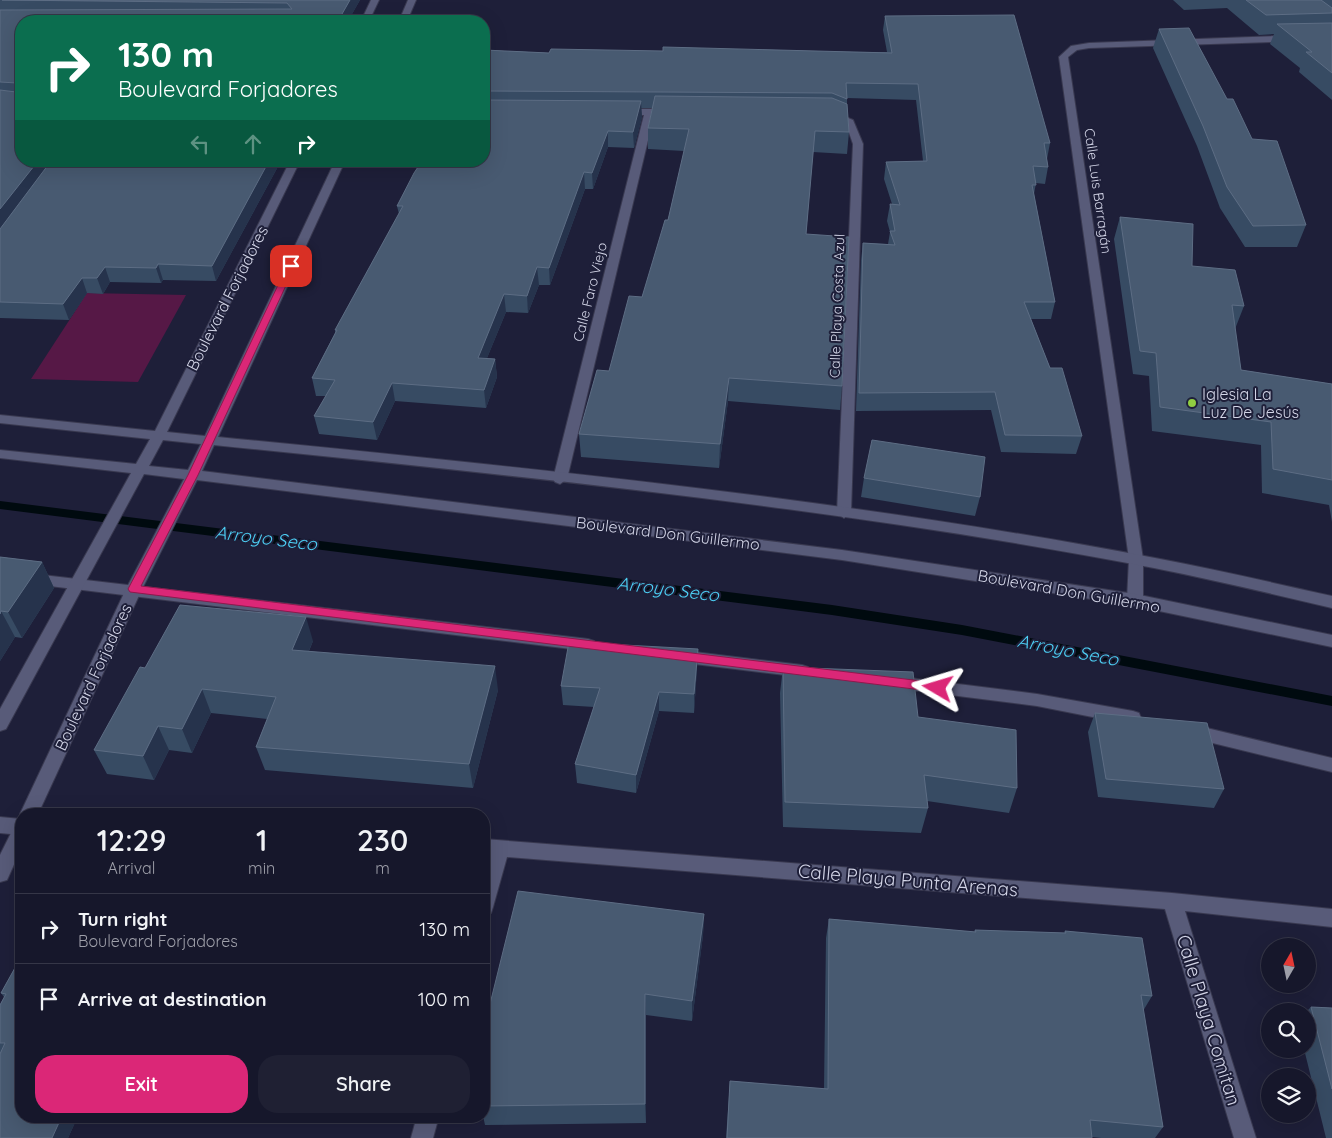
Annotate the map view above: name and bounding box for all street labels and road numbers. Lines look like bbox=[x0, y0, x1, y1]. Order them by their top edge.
street label: Calle Luis Barragán bbox=[1080, 127, 1116, 255]
street label: Boulevard Forjadores bbox=[182, 222, 272, 374]
street label: Calle Playa Costa Azul bbox=[825, 234, 849, 378]
street label: Calle Faro Viejo bbox=[569, 241, 611, 343]
street label: Boulevard Don Guillermo bbox=[575, 512, 761, 554]
street label: Boulevard Don Guillermo bbox=[976, 565, 1162, 617]
street label: Boulevard Forjadores bbox=[50, 600, 136, 754]
street label: Calle Playa Punta Arenas bbox=[797, 858, 1019, 902]
street label: Calle Playa Comitan bbox=[1172, 932, 1246, 1108]

